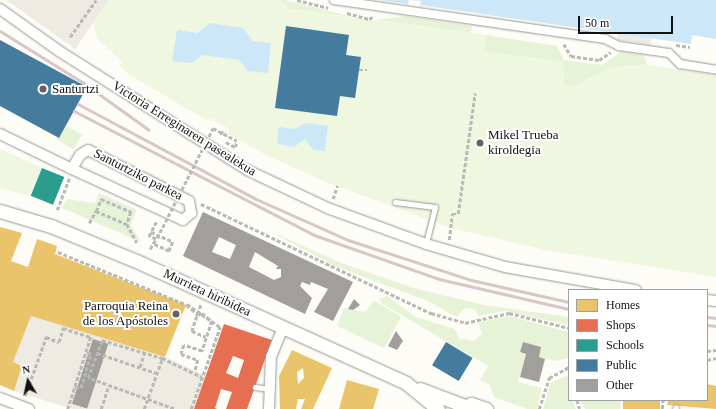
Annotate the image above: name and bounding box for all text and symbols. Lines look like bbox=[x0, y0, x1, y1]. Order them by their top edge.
scale bar bbox=[580, 8, 675, 34]
text: 50 m bbox=[585, 16, 609, 30]
street label: Victoria Erreginaren pasealekua bbox=[109, 78, 259, 180]
place label: Santurtzi bbox=[52, 81, 99, 97]
marker: Santurtzi bbox=[37, 83, 49, 95]
place label: Mikel Trueba kiroldegia bbox=[488, 128, 559, 159]
marker: Mikel Trueba kiroldegia bbox=[475, 138, 485, 148]
street label: Santurtziko parkea bbox=[91, 146, 185, 204]
street label: Murrieta hiribidea bbox=[161, 266, 253, 320]
legend bbox=[568, 289, 708, 401]
text: Homes bbox=[606, 298, 640, 312]
place label: Parroquia Reina de los Apóstoles bbox=[82, 299, 168, 330]
marker: Parroquia Reina de los Apóstoles bbox=[171, 309, 181, 319]
text: Shops bbox=[606, 318, 635, 332]
text: Schools bbox=[606, 338, 644, 352]
text: Public bbox=[606, 358, 637, 372]
north arrow bbox=[8, 361, 48, 401]
text: N bbox=[21, 363, 31, 376]
text: Other bbox=[606, 378, 633, 392]

